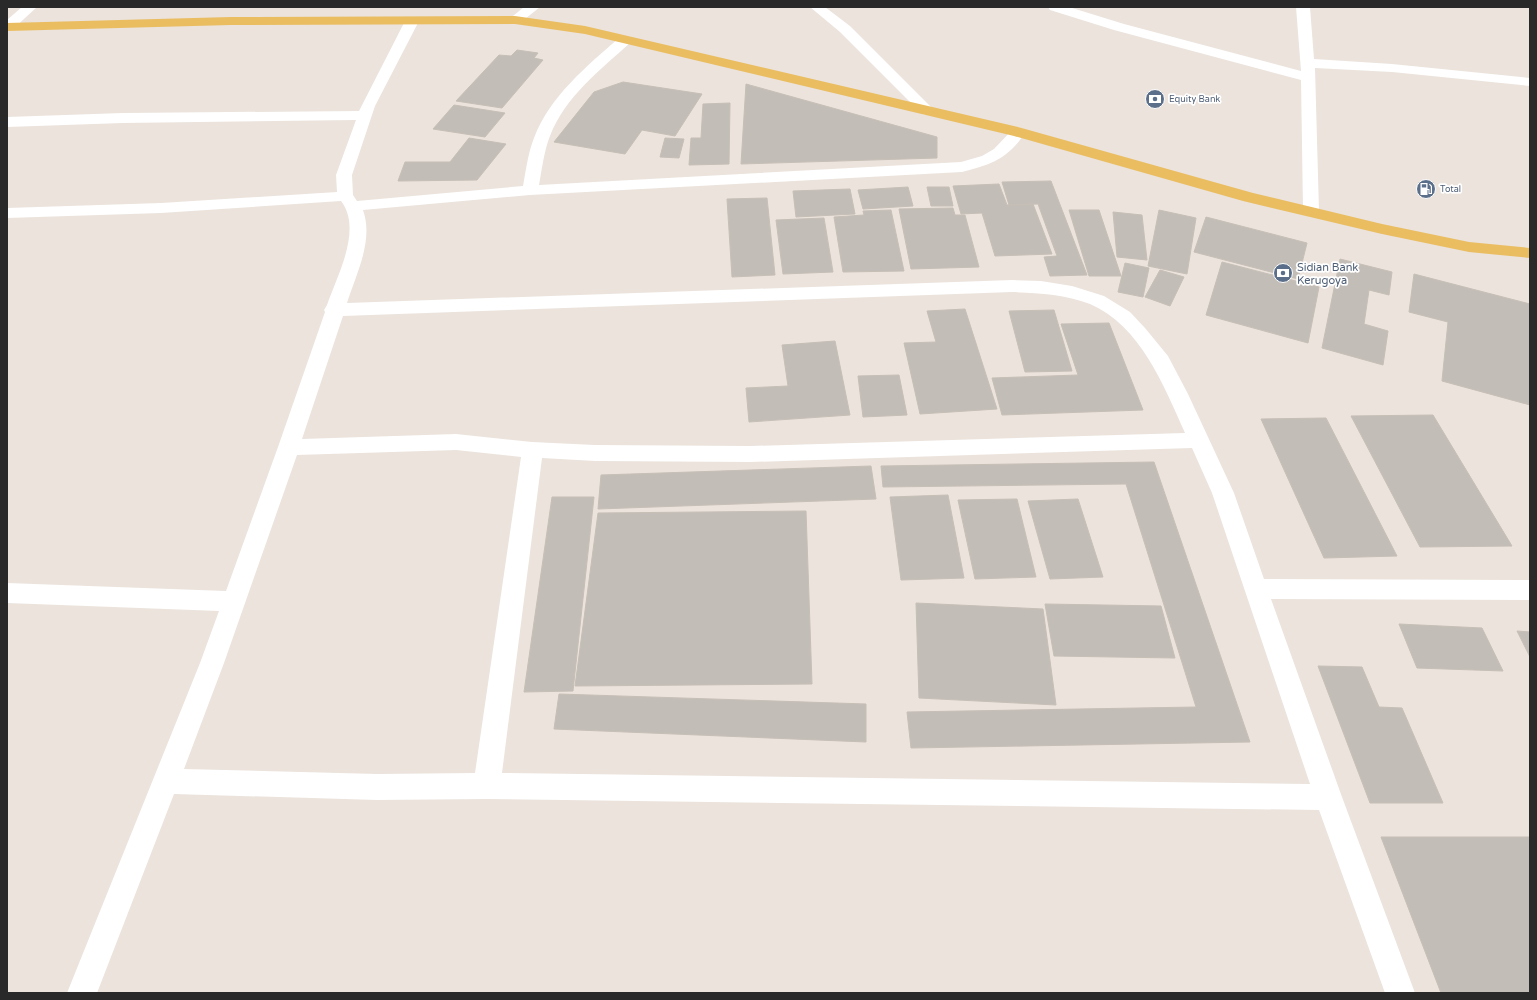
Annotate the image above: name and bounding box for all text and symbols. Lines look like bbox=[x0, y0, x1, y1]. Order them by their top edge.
bank icon: Equity Bank bbox=[1144, 88, 1166, 110]
place label: Equity Bank bbox=[1169, 94, 1220, 105]
fuel station icon: Total bbox=[1415, 178, 1437, 200]
place label: Total bbox=[1440, 184, 1461, 195]
place label: Sidian Bank Kerugoya bbox=[1297, 261, 1358, 287]
bank icon: Sidian Bank Kerugoya bbox=[1272, 262, 1294, 284]

